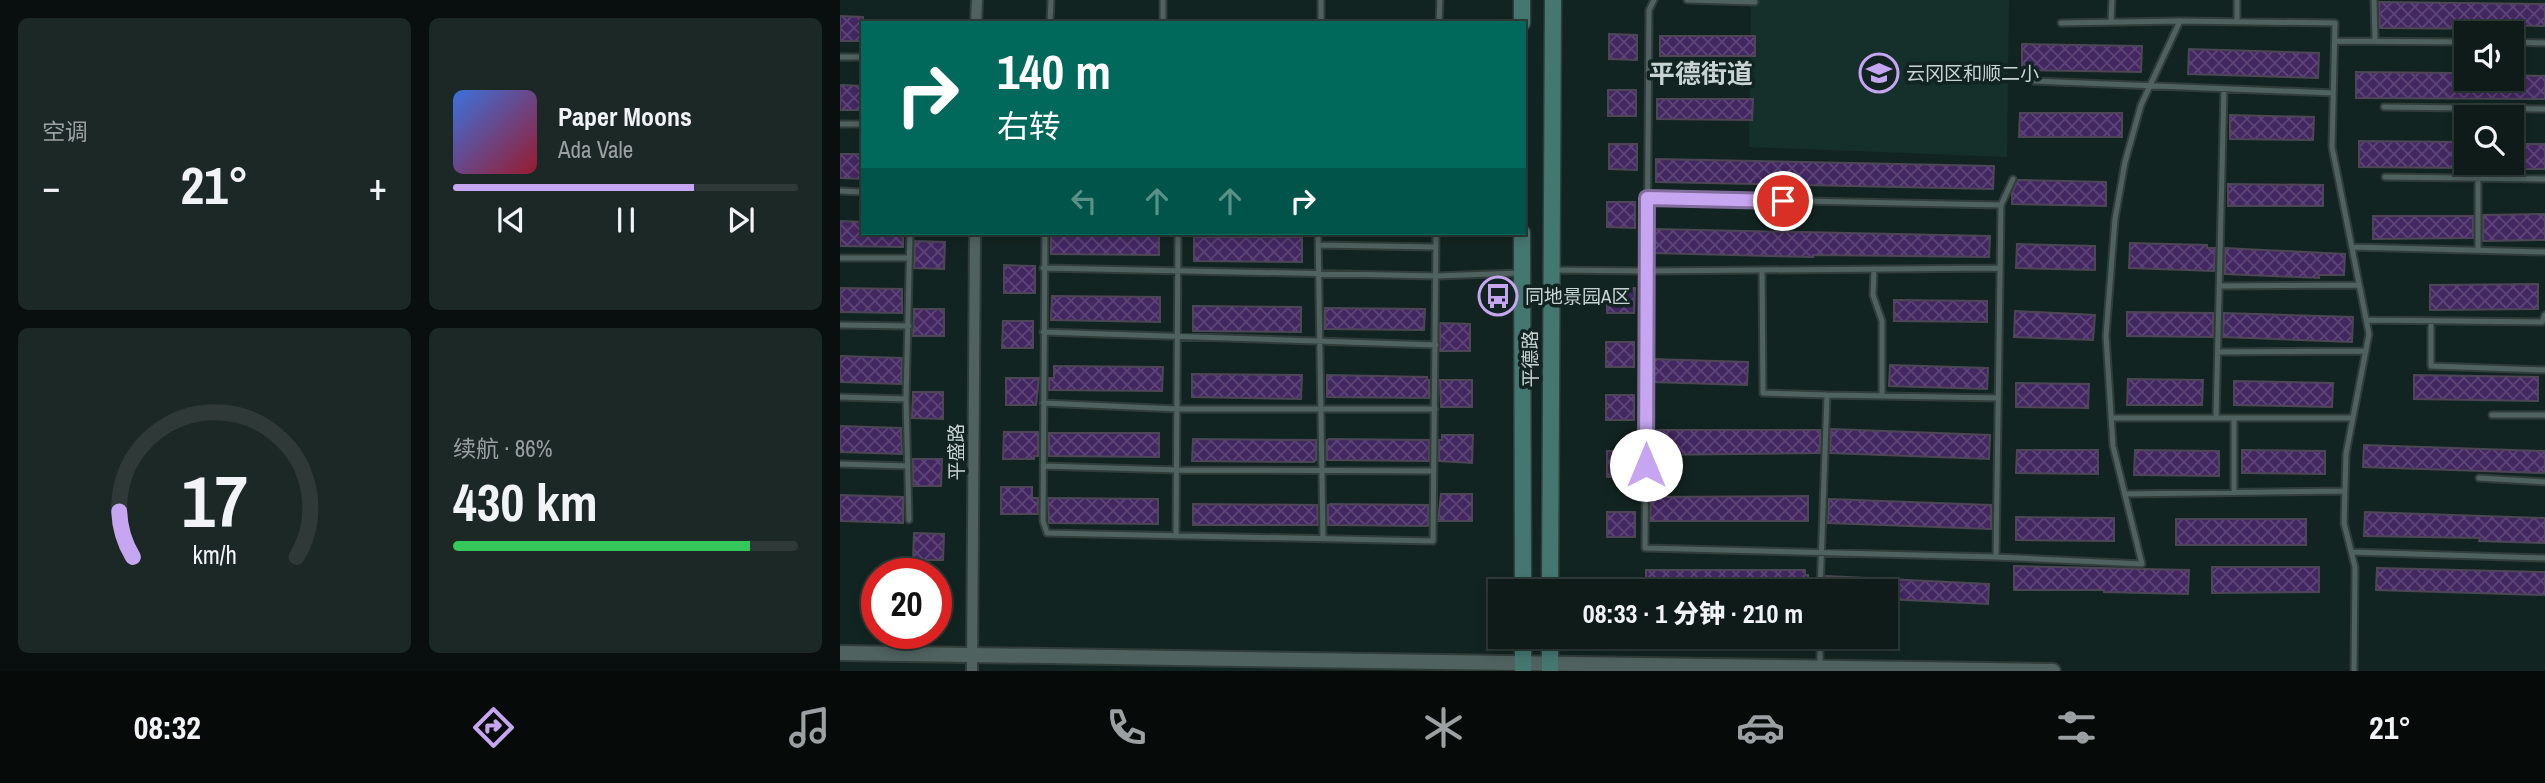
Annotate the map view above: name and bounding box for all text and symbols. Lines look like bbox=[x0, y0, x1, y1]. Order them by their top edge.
map controls bbox=[2454, 21, 2524, 175]
button: sound bbox=[2454, 21, 2524, 91]
text: 140 m bbox=[997, 38, 1111, 104]
icon: right bbox=[882, 49, 973, 140]
school or university icon: 云冈区和顺二小 bbox=[1858, 52, 1900, 94]
district label: 平德街道 bbox=[1649, 56, 1753, 91]
place label: 云冈区和顺二小 bbox=[1906, 60, 2039, 86]
text: Paper Moons bbox=[558, 99, 692, 134]
text: 右转 bbox=[997, 105, 1061, 148]
button: search bbox=[2454, 105, 2524, 175]
text: 空调 bbox=[42, 116, 88, 147]
text: Ada Vale bbox=[558, 134, 633, 165]
text: 21° bbox=[180, 150, 249, 220]
text: − bbox=[42, 161, 60, 212]
text: + bbox=[369, 161, 387, 212]
pin bbox=[1753, 171, 1813, 231]
icon: left bbox=[1065, 182, 1103, 220]
icon: ahead bbox=[1138, 182, 1176, 220]
icon: ahead bbox=[1211, 182, 1249, 220]
icon: right bbox=[1284, 182, 1322, 220]
icon: arrive bbox=[1764, 182, 1802, 220]
icon: previous bbox=[492, 201, 530, 239]
icon: pause bbox=[607, 201, 645, 239]
icon: next bbox=[722, 201, 760, 239]
bus stop icon: 同地景园A区 bbox=[1477, 275, 1519, 317]
place label: 同地景园A区 bbox=[1525, 283, 1630, 309]
street label: 平德路 bbox=[1517, 330, 1543, 388]
street label: 平盛路 bbox=[943, 423, 969, 481]
position arrow bbox=[1609, 428, 1683, 502]
text: 续航 · 86% bbox=[453, 433, 552, 464]
text: 17 bbox=[181, 452, 248, 550]
text: 430 km bbox=[453, 467, 598, 537]
text: km/h bbox=[192, 537, 237, 571]
speed limit sign: 20 bbox=[861, 558, 952, 649]
text: 08:33 · 1 分钟 · 210 m bbox=[1583, 596, 1803, 631]
icon: directions bbox=[469, 703, 518, 752]
icon: music bbox=[785, 703, 834, 752]
icon: phone bbox=[1102, 703, 1151, 752]
icon: climate bbox=[1419, 703, 1468, 752]
icon: car bbox=[1736, 703, 1785, 752]
icon: filters bbox=[2052, 703, 2101, 752]
text: 08:32 bbox=[134, 706, 201, 749]
text: 21° bbox=[2369, 706, 2411, 749]

